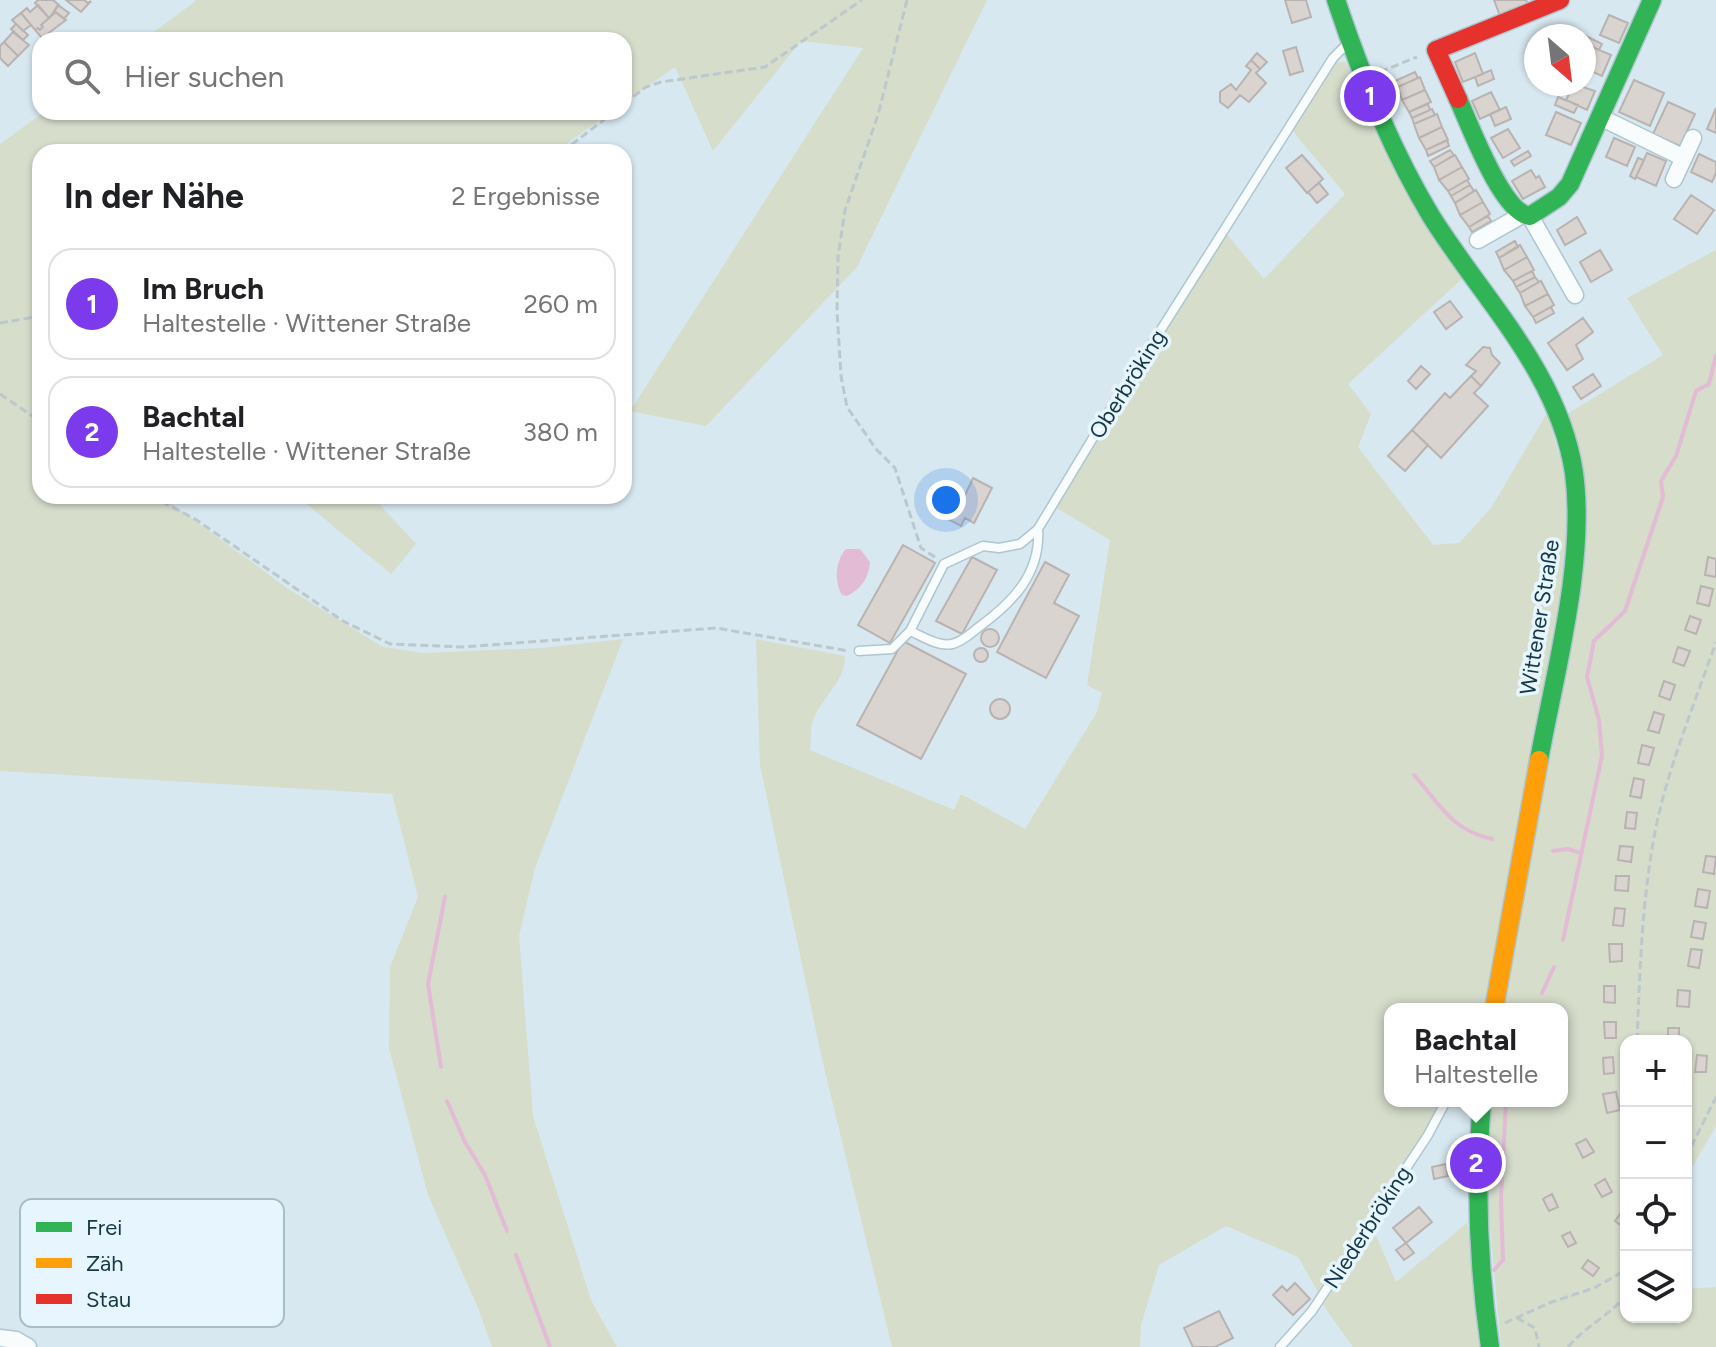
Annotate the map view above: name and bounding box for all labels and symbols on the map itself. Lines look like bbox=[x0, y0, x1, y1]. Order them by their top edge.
north arrow bbox=[1524, 24, 1596, 96]
pin: 1 bbox=[1344, 66, 1396, 126]
street label: Oberbröking bbox=[1083, 325, 1172, 444]
your location bbox=[926, 480, 966, 520]
street label: Wittener Straße bbox=[1514, 537, 1565, 697]
pin: 2 bbox=[1450, 1133, 1502, 1193]
street label: Niederbröking bbox=[1318, 1161, 1417, 1294]
legend bbox=[20, 1199, 284, 1327]
text: Frei bbox=[86, 1214, 122, 1241]
text: Zäh bbox=[86, 1250, 124, 1277]
text: Stau bbox=[86, 1286, 131, 1313]

